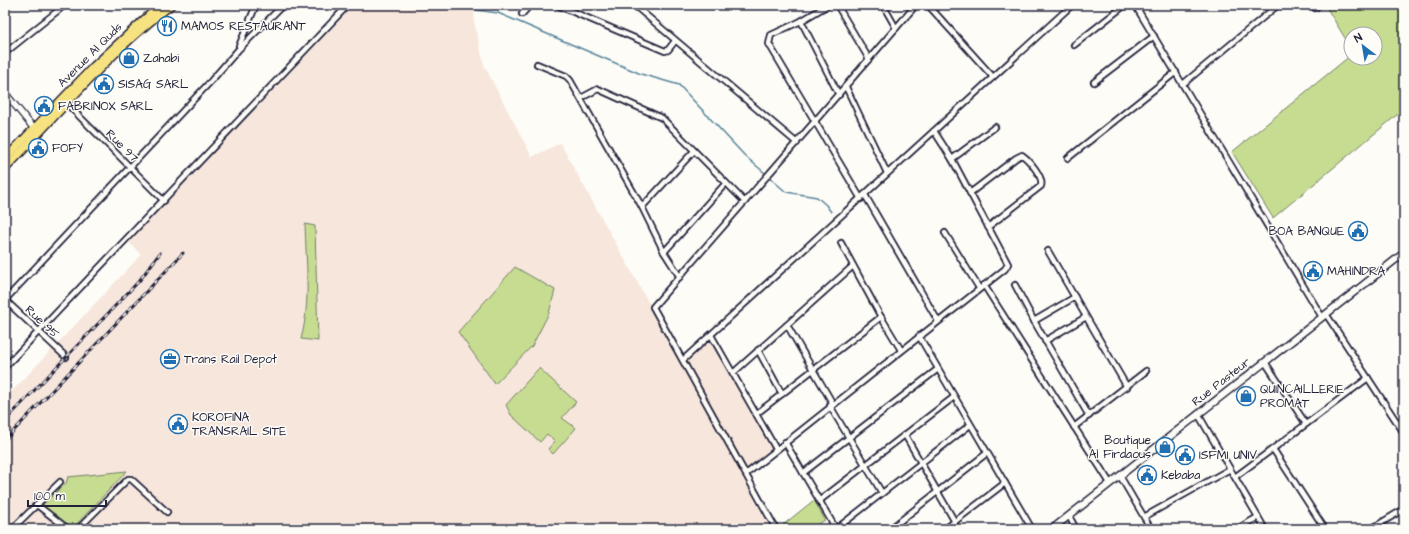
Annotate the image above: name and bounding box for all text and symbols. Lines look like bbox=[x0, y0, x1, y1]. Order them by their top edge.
restaurant icon: MAMOS RESTAURANT bbox=[156, 15, 178, 37]
place label: MAMOS RESTAURANT bbox=[181, 18, 306, 35]
street label: Avenue Al Quds bbox=[54, 19, 126, 91]
north arrow bbox=[1343, 26, 1383, 66]
text: N bbox=[1351, 30, 1365, 46]
shop icon: Zahabi bbox=[118, 47, 140, 69]
place label: Zahabi bbox=[143, 50, 179, 67]
public building icon: SISAG SARL bbox=[93, 73, 115, 95]
place label: SISAG SARL bbox=[118, 76, 189, 93]
public building icon: FABRINOX SARL bbox=[33, 95, 55, 117]
place label: FABRINOX SARL bbox=[58, 98, 153, 115]
street label: Rue 97 bbox=[102, 126, 143, 167]
public building icon: FOFY bbox=[27, 137, 49, 159]
place label: FOFY bbox=[52, 140, 84, 157]
public building icon: BOA BANQUE bbox=[1347, 220, 1369, 242]
place label: BOA BANQUE bbox=[1269, 223, 1344, 240]
public building icon: MAHINDRA bbox=[1302, 260, 1324, 282]
place label: MAHINDRA bbox=[1327, 263, 1386, 280]
street label: Rue 95 bbox=[21, 302, 63, 343]
office icon: Trans Rail Depot bbox=[159, 348, 181, 370]
place label: Trans Rail Depot bbox=[184, 351, 277, 368]
street label: Rue Pasteur bbox=[1188, 354, 1254, 410]
place label: QUINCAILLERIE PROMAT bbox=[1260, 381, 1344, 412]
shop icon: QUINCAILLERIE PROMAT bbox=[1235, 385, 1257, 407]
place label: KOROFINA TRANSRAIL SITE bbox=[192, 409, 286, 440]
public building icon: KOROFINA TRANSRAIL SITE bbox=[167, 413, 189, 435]
place label: Boutique Al Firdaous bbox=[1089, 432, 1152, 463]
shop icon: Boutique Al Firdaous bbox=[1154, 436, 1176, 458]
public building icon: ISFMI UNIV bbox=[1174, 444, 1196, 466]
place label: ISFMI UNIV bbox=[1199, 447, 1257, 464]
public building icon: Kebaba bbox=[1136, 464, 1158, 486]
place label: Kebaba bbox=[1161, 467, 1200, 484]
scale bar bbox=[28, 482, 106, 508]
text: 100 m bbox=[34, 488, 65, 505]

